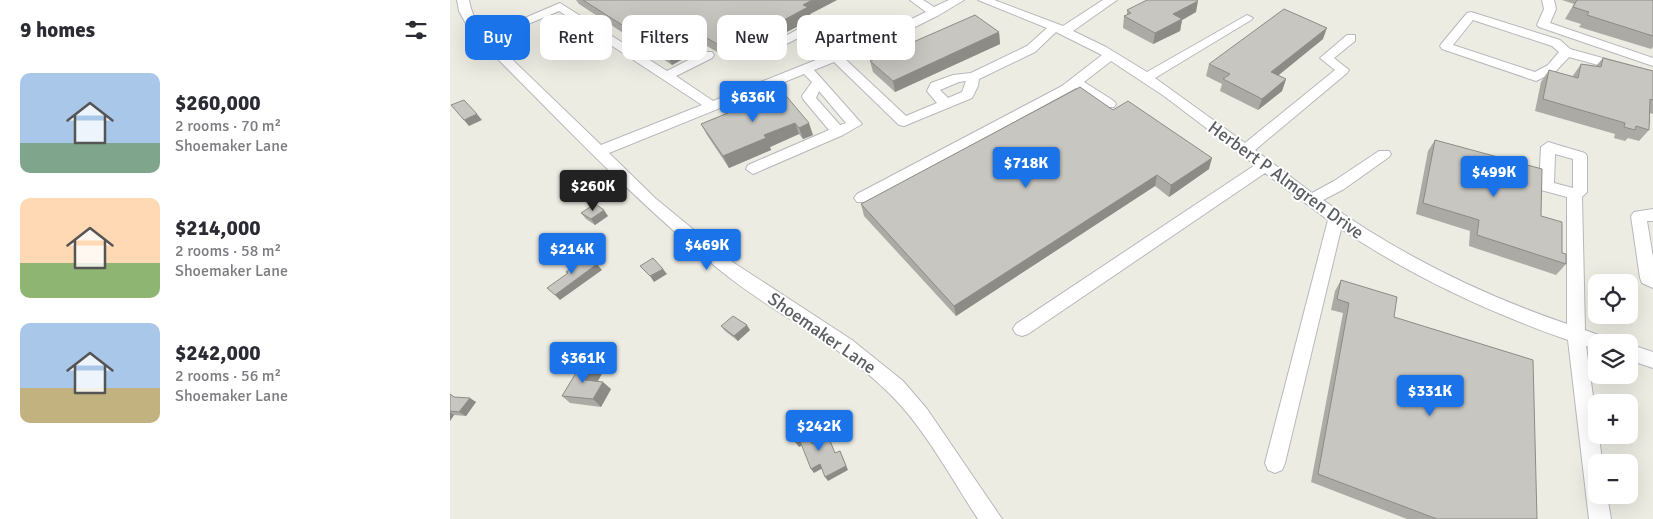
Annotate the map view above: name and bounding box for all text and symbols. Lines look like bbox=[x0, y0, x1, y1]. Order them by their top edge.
chip: Buy bbox=[465, 15, 530, 60]
chip: Rent bbox=[540, 15, 612, 60]
chip: Filters bbox=[622, 15, 707, 60]
chip: New bbox=[717, 15, 787, 60]
chip: Apartment bbox=[797, 15, 915, 60]
icon: filters bbox=[402, 16, 430, 44]
text: 9 homes bbox=[20, 17, 95, 43]
pin: $636K bbox=[718, 80, 788, 123]
text: $636K bbox=[731, 87, 775, 107]
text: $260,000 bbox=[175, 90, 261, 116]
icon: home bbox=[60, 93, 120, 153]
text: 2 rooms · 70 m² bbox=[175, 116, 281, 136]
street label: Herbert P Almgren Drive bbox=[1204, 116, 1368, 244]
text: Shoemaker Lane bbox=[175, 136, 288, 156]
pin: $718K bbox=[991, 146, 1061, 189]
text: $718K bbox=[1004, 153, 1048, 173]
pin: $499K bbox=[1459, 156, 1529, 198]
text: $499K bbox=[1472, 162, 1516, 182]
pin: $260K bbox=[558, 170, 628, 212]
text: $260K bbox=[571, 176, 615, 196]
text: $214,000 bbox=[175, 215, 261, 241]
icon: home bbox=[60, 218, 120, 278]
pin: $469K bbox=[672, 228, 742, 271]
pin: $214K bbox=[537, 232, 607, 275]
text: $469K bbox=[685, 235, 729, 255]
text: $214K bbox=[550, 239, 594, 259]
text: 2 rooms · 58 m² bbox=[175, 241, 281, 261]
text: Shoemaker Lane bbox=[175, 261, 288, 281]
map controls bbox=[1588, 274, 1638, 504]
button: locate bbox=[1588, 274, 1638, 324]
street label: Shoemaker Lane bbox=[764, 288, 880, 378]
button: layers bbox=[1588, 334, 1638, 384]
text: $242,000 bbox=[175, 340, 261, 366]
pin: $361K bbox=[548, 342, 618, 384]
icon: home bbox=[60, 343, 120, 403]
text: $361K bbox=[561, 348, 605, 368]
text: 2 rooms · 56 m² bbox=[175, 366, 281, 386]
pin: $331K bbox=[1395, 374, 1465, 417]
text: $331K bbox=[1408, 381, 1452, 401]
text: Shoemaker Lane bbox=[175, 386, 288, 406]
button: + bbox=[1588, 394, 1638, 444]
pin: $242K bbox=[784, 410, 854, 452]
text: $242K bbox=[797, 416, 841, 436]
button: − bbox=[1588, 454, 1638, 504]

